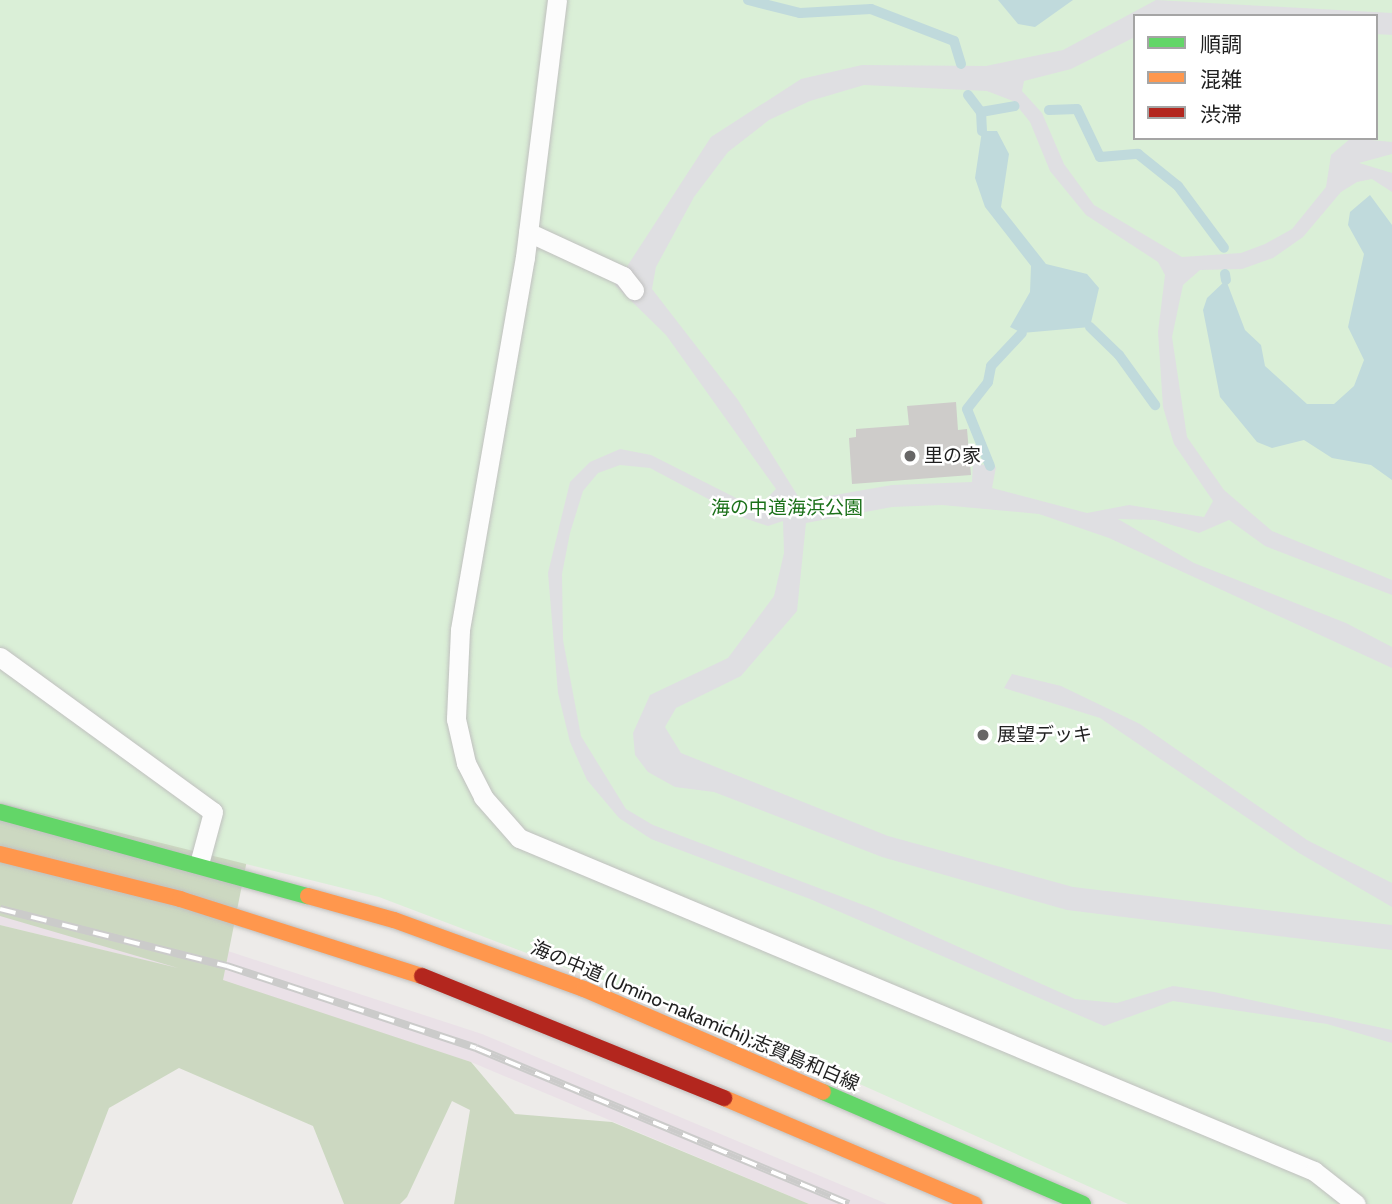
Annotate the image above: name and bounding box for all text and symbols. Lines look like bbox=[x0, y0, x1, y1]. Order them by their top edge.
legend bbox=[1133, 14, 1378, 140]
text: 順調 bbox=[1200, 32, 1242, 57]
text: 混雑 bbox=[1200, 67, 1242, 92]
text: 渋滞 bbox=[1200, 102, 1242, 127]
place label: 里の家 bbox=[924, 445, 981, 467]
marker: 里の家 bbox=[902, 448, 918, 464]
park label: 海の中道海浜公園 bbox=[711, 497, 863, 519]
place label: 展望デッキ bbox=[997, 724, 1092, 746]
marker: 展望デッキ bbox=[975, 727, 991, 743]
street label: 海の中道 (Umino-nakamichi);志賀島和白線 bbox=[528, 936, 862, 1096]

